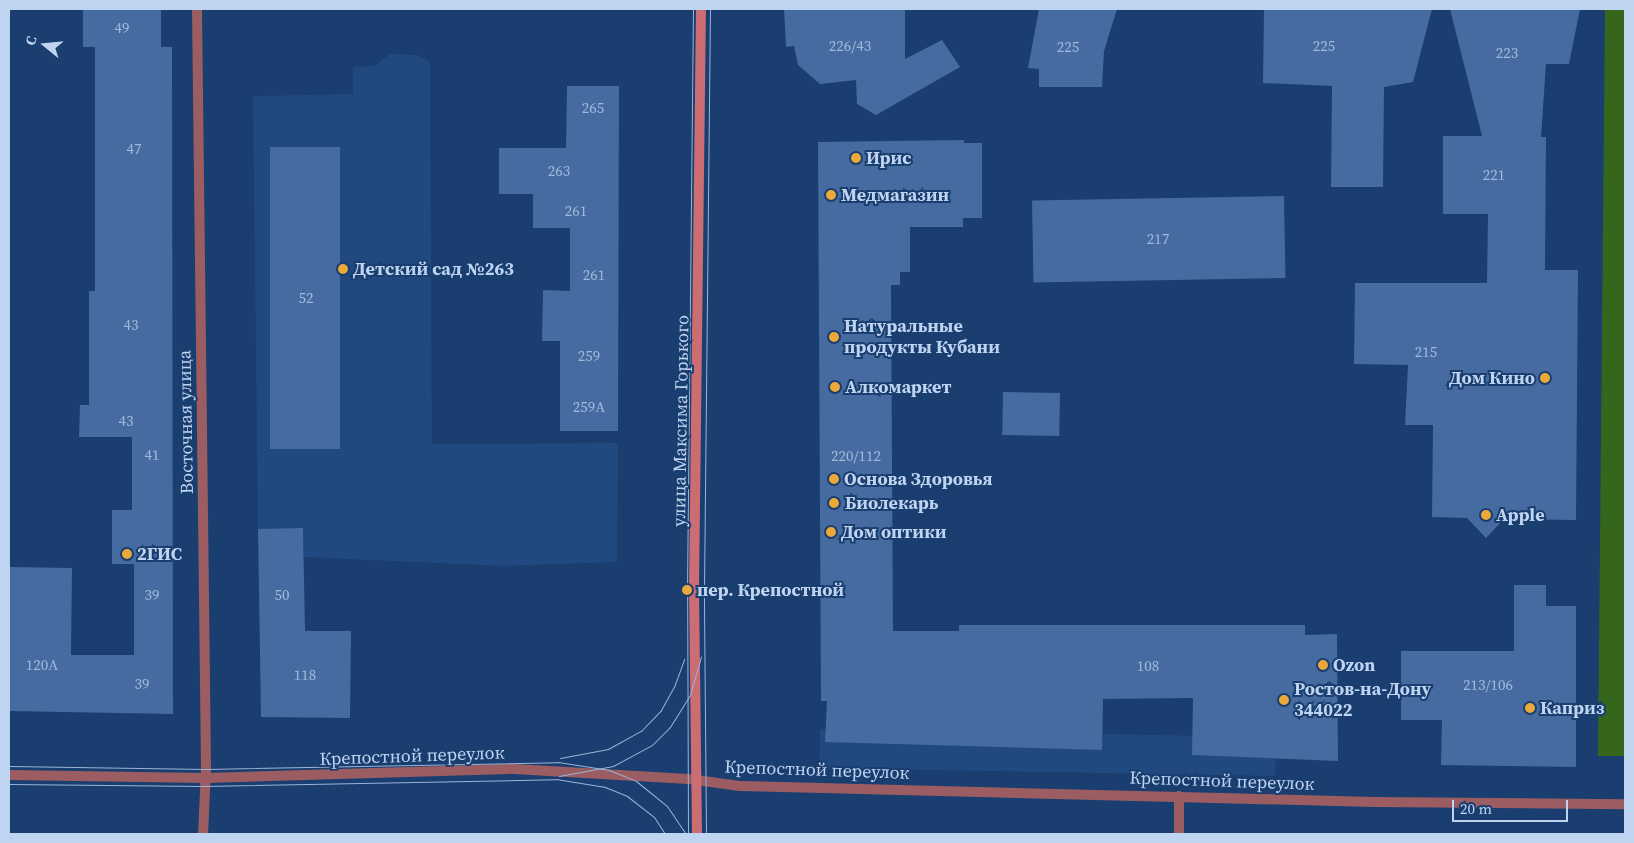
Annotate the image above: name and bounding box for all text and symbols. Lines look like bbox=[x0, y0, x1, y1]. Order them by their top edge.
house number: 49 bbox=[115, 19, 129, 37]
north arrow bbox=[20, 20, 70, 70]
text: С bbox=[20, 34, 41, 48]
house number: 226/43 bbox=[829, 37, 871, 55]
house number: 225 bbox=[1313, 37, 1335, 55]
house number: 225 bbox=[1057, 38, 1079, 56]
house number: 223 bbox=[1496, 44, 1518, 62]
house number: 265 bbox=[582, 99, 604, 117]
house number: 47 bbox=[127, 140, 141, 158]
place label: Ирис bbox=[866, 147, 911, 169]
marker: Ирис bbox=[850, 152, 862, 164]
house number: 263 bbox=[548, 162, 570, 180]
house number: 221 bbox=[1483, 166, 1505, 184]
place label: Медмагазин bbox=[841, 184, 949, 206]
marker: Медмагазин bbox=[825, 189, 837, 201]
house number: 261 bbox=[565, 202, 587, 220]
house number: 217 bbox=[1147, 230, 1169, 248]
place label: Детский сад №263 bbox=[353, 258, 514, 280]
marker: Детский сад №263 bbox=[337, 263, 349, 275]
house number: 261 bbox=[583, 266, 605, 284]
house number: 52 bbox=[299, 289, 313, 307]
street label: улица Максима Горького bbox=[668, 315, 694, 527]
house number: 43 bbox=[124, 316, 138, 334]
place label: Натуральные продукты Кубани bbox=[844, 316, 1000, 358]
marker: Натуральные продукты Кубани bbox=[828, 331, 840, 343]
house number: 215 bbox=[1415, 343, 1437, 361]
house number: 259 bbox=[578, 347, 600, 365]
street label: Восточная улица bbox=[174, 350, 198, 494]
place label: Дом Кино bbox=[1449, 367, 1535, 389]
marker: Дом Кино bbox=[1539, 372, 1551, 384]
place label: Алкомаркет bbox=[845, 376, 951, 398]
marker: Алкомаркет bbox=[829, 381, 841, 393]
house number: 259А bbox=[573, 398, 605, 416]
house number: 43 bbox=[119, 412, 133, 430]
house number: 41 bbox=[145, 446, 159, 464]
house number: 220/112 bbox=[831, 447, 881, 465]
place label: Основа Здоровья bbox=[844, 468, 993, 490]
marker: Основа Здоровья bbox=[828, 473, 840, 485]
place label: Биолекарь bbox=[845, 492, 938, 514]
marker: Биолекарь bbox=[827, 496, 841, 510]
place label: Apple bbox=[1496, 504, 1545, 526]
marker: Apple bbox=[1480, 509, 1492, 521]
place label: Дом оптики bbox=[841, 521, 946, 543]
marker: Дом оптики bbox=[825, 526, 837, 538]
place label: 2ГИС bbox=[137, 543, 182, 565]
marker: 2ГИС bbox=[121, 548, 133, 560]
place label: пер. Крепостной bbox=[697, 579, 844, 601]
marker: пер. Крепостной bbox=[681, 584, 693, 596]
house number: 39 bbox=[145, 586, 159, 604]
house number: 50 bbox=[275, 586, 289, 604]
place label: Ozon bbox=[1333, 654, 1375, 676]
house number: 120А bbox=[26, 656, 58, 674]
house number: 108 bbox=[1137, 657, 1159, 675]
marker: Ozon bbox=[1317, 659, 1329, 671]
house number: 118 bbox=[294, 666, 316, 684]
house number: 39 bbox=[135, 675, 149, 693]
house number: 213/106 bbox=[1463, 676, 1513, 694]
place label: Ростов-на-Дону 344022 bbox=[1294, 679, 1431, 722]
marker: Ростов-на-Дону 344022 bbox=[1278, 694, 1290, 706]
place label: Каприз bbox=[1540, 697, 1604, 719]
marker: Каприз bbox=[1524, 702, 1536, 714]
street label: Крепостной переулок bbox=[319, 742, 505, 770]
street label: Крепостной переулок bbox=[724, 756, 910, 784]
street label: Крепостной переулок bbox=[1129, 767, 1315, 795]
scale bar bbox=[1454, 790, 1570, 822]
text: 20 m bbox=[1460, 798, 1492, 819]

